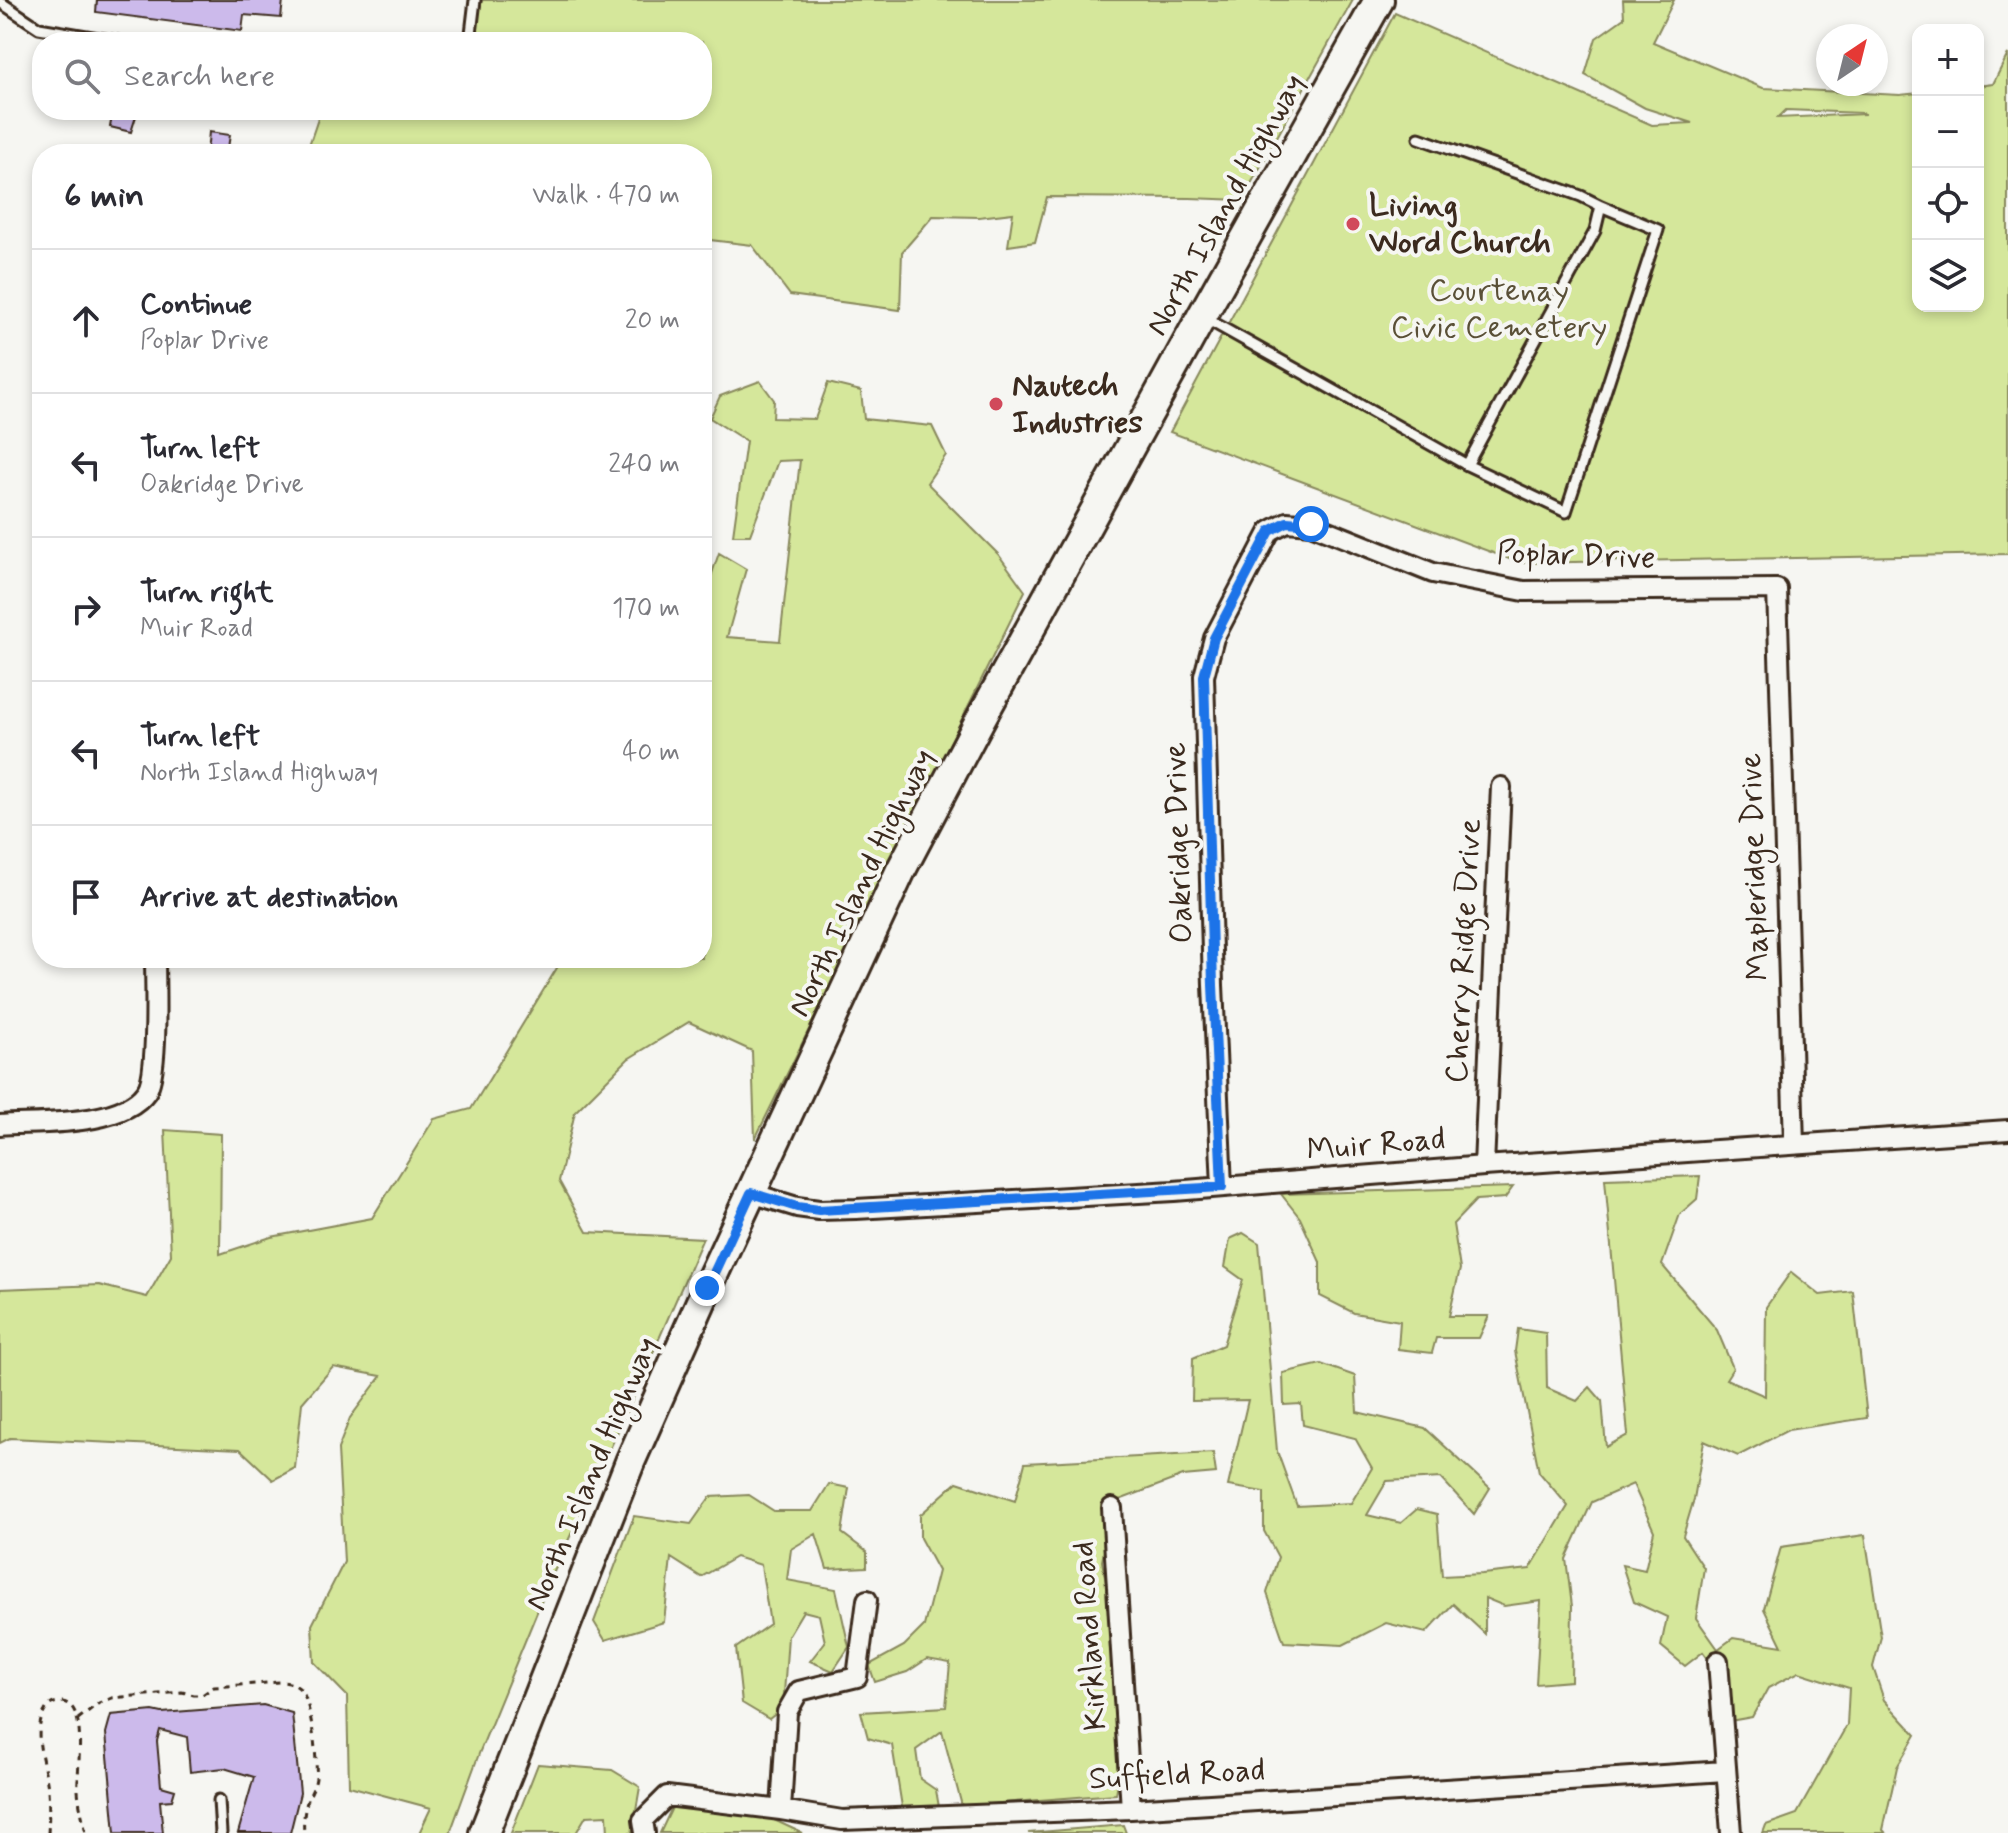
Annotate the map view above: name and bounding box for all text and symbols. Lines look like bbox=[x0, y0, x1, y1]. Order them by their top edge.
north arrow bbox=[1816, 24, 1888, 96]
map controls bbox=[1912, 24, 1984, 312]
button: + bbox=[1912, 24, 1984, 96]
search box bbox=[32, 32, 712, 120]
icon: search bbox=[60, 54, 104, 98]
text: Search here bbox=[124, 57, 275, 96]
street label: North Island Highway bbox=[1137, 67, 1317, 344]
button: − bbox=[1912, 96, 1984, 168]
button: locate bbox=[1912, 168, 1984, 240]
text: 6 min bbox=[64, 174, 144, 219]
text: Walk · 470 m bbox=[532, 179, 680, 213]
place label: Living Word Church bbox=[1369, 185, 1551, 264]
marker: Living Word Church bbox=[1344, 215, 1362, 233]
button: layers bbox=[1912, 240, 1984, 312]
park label: Courtenay Civic Cemetery bbox=[1391, 270, 1607, 349]
text: Continue bbox=[140, 285, 252, 324]
icon: ahead bbox=[64, 299, 108, 343]
text: 20 m bbox=[625, 304, 680, 338]
text: Poplar Drive bbox=[140, 324, 269, 358]
place label: Nautech Industries bbox=[1012, 365, 1143, 444]
marker: Nautech Industries bbox=[987, 395, 1005, 413]
text: Turn left bbox=[140, 429, 260, 468]
icon: left bbox=[64, 443, 108, 487]
text: 240 m bbox=[608, 448, 680, 482]
text: Oakridge Drive bbox=[140, 468, 304, 502]
route start bbox=[1293, 506, 1329, 542]
street label: Poplar Drive bbox=[1496, 532, 1656, 580]
text: Turn right bbox=[140, 573, 273, 612]
icon: right bbox=[64, 587, 108, 631]
text: 170 m bbox=[612, 592, 680, 626]
text: Muir Road bbox=[140, 612, 253, 646]
text: Turn left bbox=[140, 717, 260, 756]
icon: left bbox=[64, 731, 108, 775]
text: 40 m bbox=[622, 736, 680, 770]
street label: North Island Highway bbox=[779, 742, 947, 1025]
street label: Oakridge Drive bbox=[1154, 742, 1204, 944]
street label: Mapleridge Drive bbox=[1730, 752, 1782, 982]
text: North Island Highway bbox=[140, 756, 378, 790]
street label: Cherry Ridge Drive bbox=[1436, 818, 1495, 1085]
icon: arrive bbox=[64, 875, 108, 919]
text: Arrive at destination bbox=[140, 878, 398, 917]
street label: Muir Road bbox=[1305, 1118, 1447, 1172]
route end bbox=[689, 1270, 725, 1306]
street label: North Island Highway bbox=[515, 1331, 670, 1618]
street label: Kirkland Road bbox=[1062, 1540, 1118, 1732]
street label: Suffield Road bbox=[1088, 1749, 1266, 1801]

